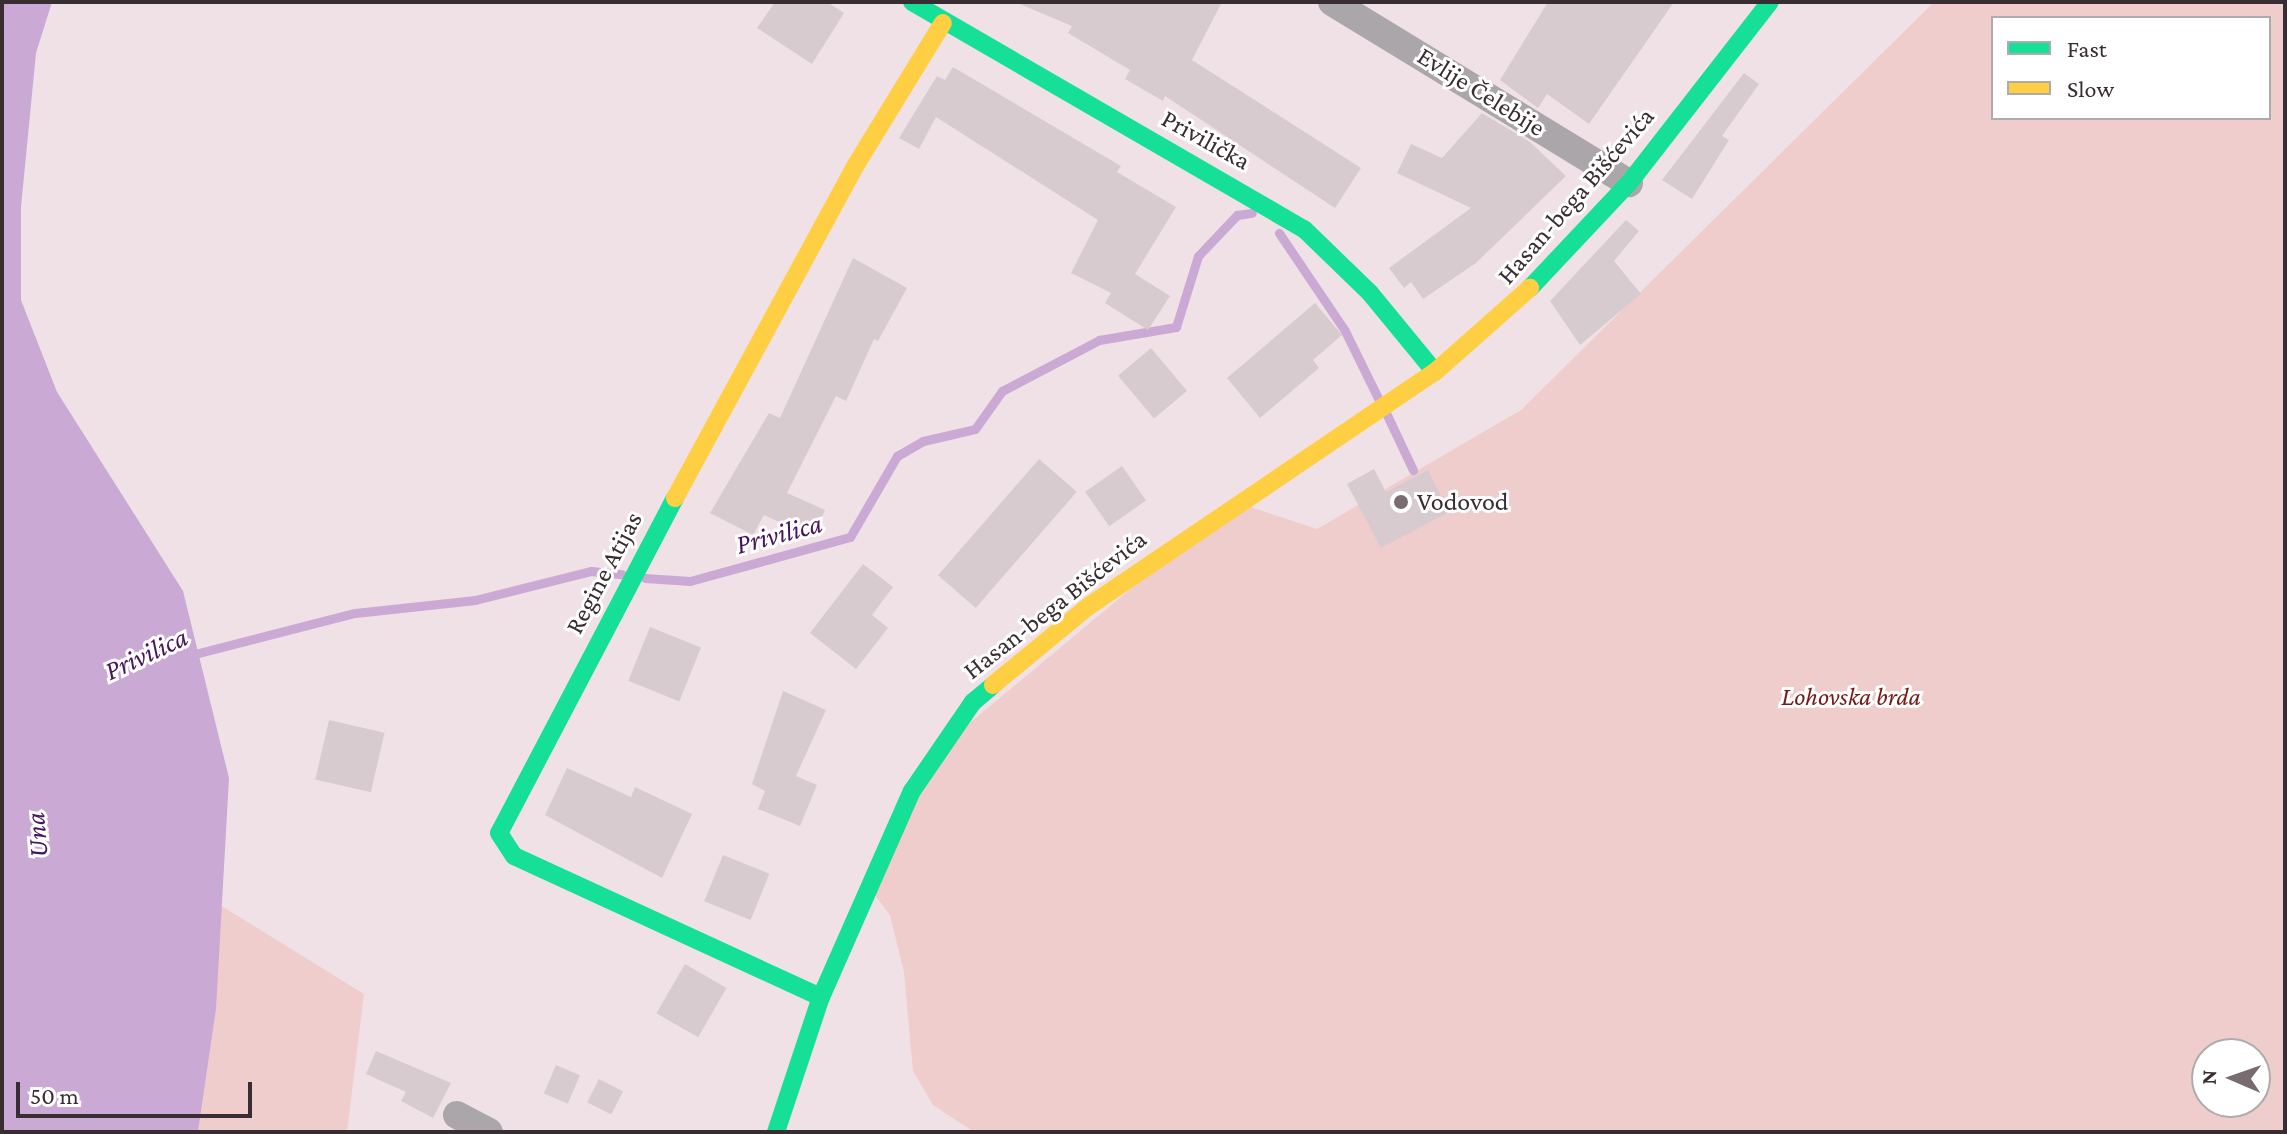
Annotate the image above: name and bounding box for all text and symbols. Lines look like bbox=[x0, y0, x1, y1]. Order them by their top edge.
legend bbox=[1991, 16, 2271, 120]
text: Fast bbox=[2067, 35, 2107, 62]
street label: Evlije Čelebije bbox=[1411, 40, 1551, 144]
text: Slow bbox=[2067, 75, 2114, 102]
street label: Hasan-bega Bišćevića bbox=[1491, 101, 1661, 291]
street label: Privilička bbox=[1156, 103, 1256, 177]
place label: Vodovod bbox=[1417, 486, 1509, 518]
marker: Vodovod bbox=[1392, 493, 1410, 511]
water label: Privilica bbox=[732, 506, 826, 562]
street label: Regine Atijas bbox=[559, 507, 649, 639]
street label: Hasan-bega Bišćevića bbox=[957, 524, 1153, 686]
water label: Privilica bbox=[99, 620, 193, 688]
park label: Lohovska brda bbox=[1781, 681, 1921, 713]
water label: Una bbox=[18, 811, 56, 859]
north arrow bbox=[2191, 1038, 2271, 1118]
scale bar bbox=[20, 1066, 256, 1116]
text: N bbox=[2196, 1069, 2221, 1085]
text: 50 m bbox=[30, 1082, 79, 1109]

